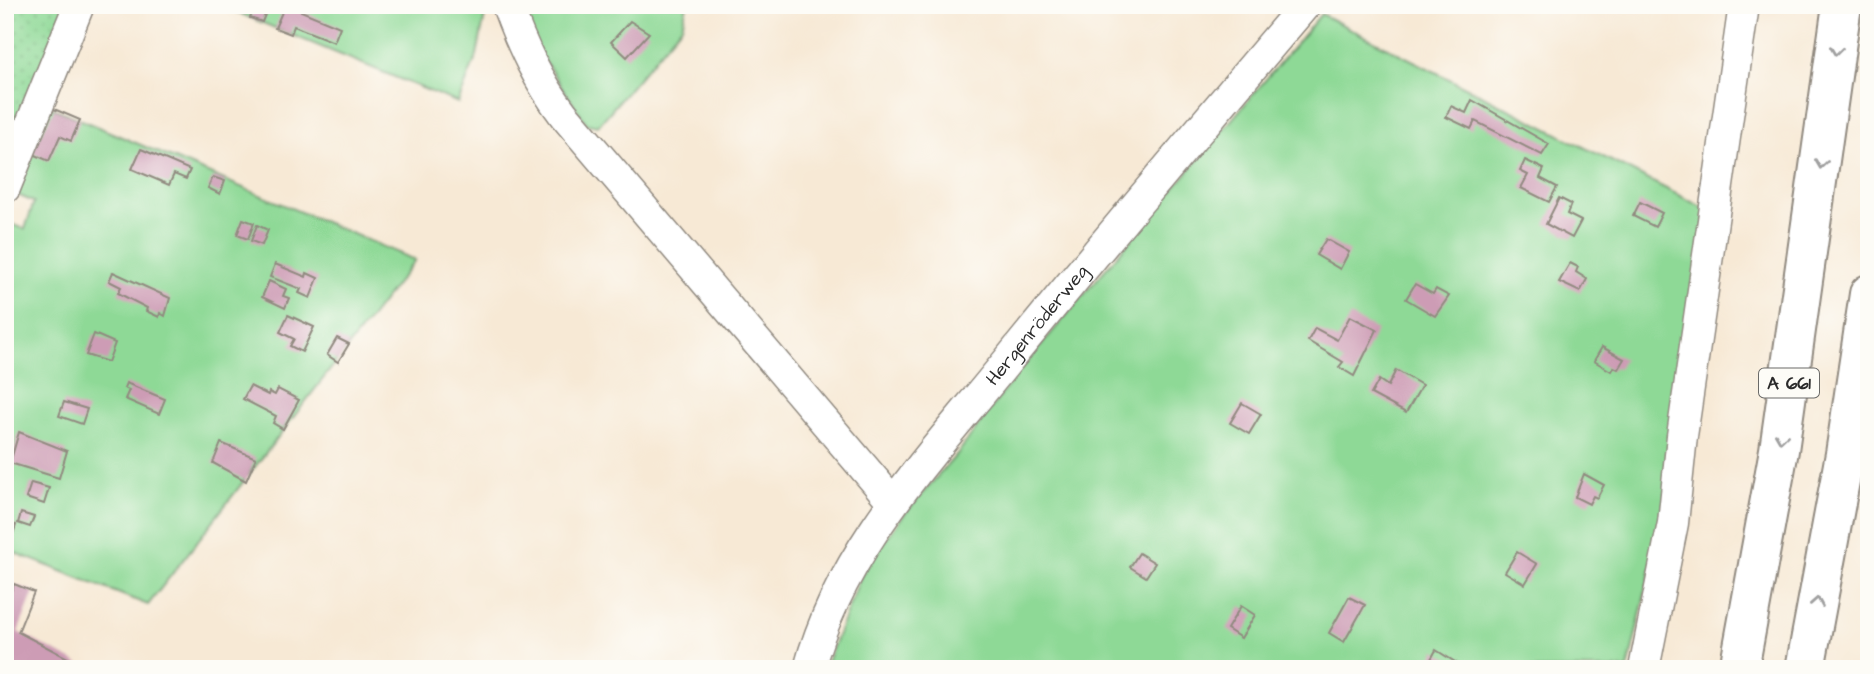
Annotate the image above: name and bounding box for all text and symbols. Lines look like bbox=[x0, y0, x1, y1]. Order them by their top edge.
one-way arrow bbox=[1829, 45, 1844, 57]
one-way arrow bbox=[1814, 158, 1829, 170]
street label: Hergenröderweg bbox=[979, 259, 1095, 391]
road number: A 661 bbox=[1759, 368, 1819, 398]
one-way arrow bbox=[1774, 432, 1789, 444]
one-way arrow bbox=[1809, 596, 1824, 608]

